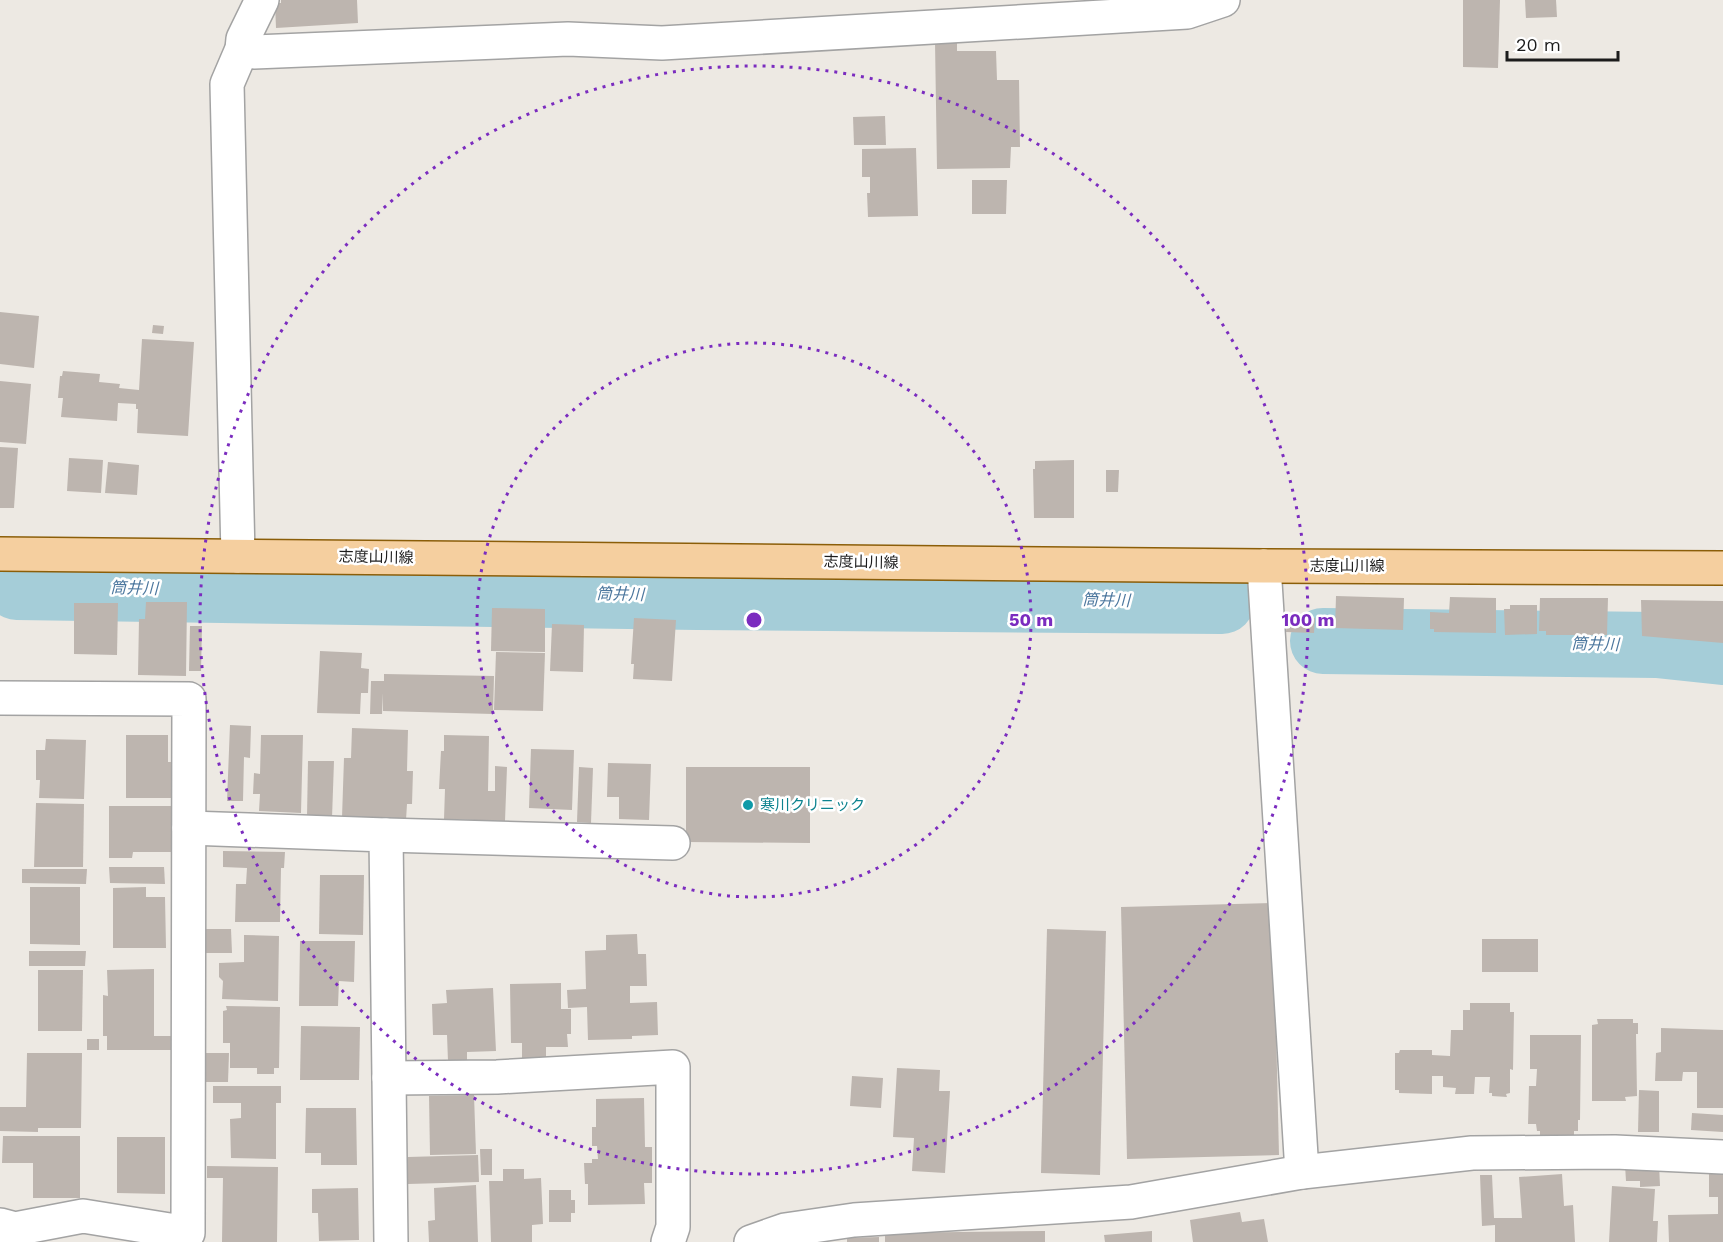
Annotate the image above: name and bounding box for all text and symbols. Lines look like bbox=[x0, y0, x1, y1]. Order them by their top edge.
scale bar bbox=[1507, 24, 1618, 62]
text: 20 m bbox=[1516, 34, 1561, 55]
street label: 志度山川線 bbox=[338, 547, 414, 567]
street label: 志度山川線 bbox=[823, 552, 899, 572]
street label: 志度山川線 bbox=[1309, 557, 1385, 575]
water label: 筒井川 bbox=[110, 578, 160, 598]
water label: 筒井川 bbox=[596, 584, 646, 604]
water label: 筒井川 bbox=[1082, 590, 1132, 610]
text: 50 m bbox=[1009, 609, 1053, 630]
text: 100 m bbox=[1281, 609, 1335, 630]
centre of rings bbox=[744, 610, 764, 630]
water label: 筒井川 bbox=[1571, 634, 1621, 654]
place label: 寒川クリニック bbox=[760, 796, 865, 814]
marker: 寒川クリニック bbox=[741, 798, 755, 812]

